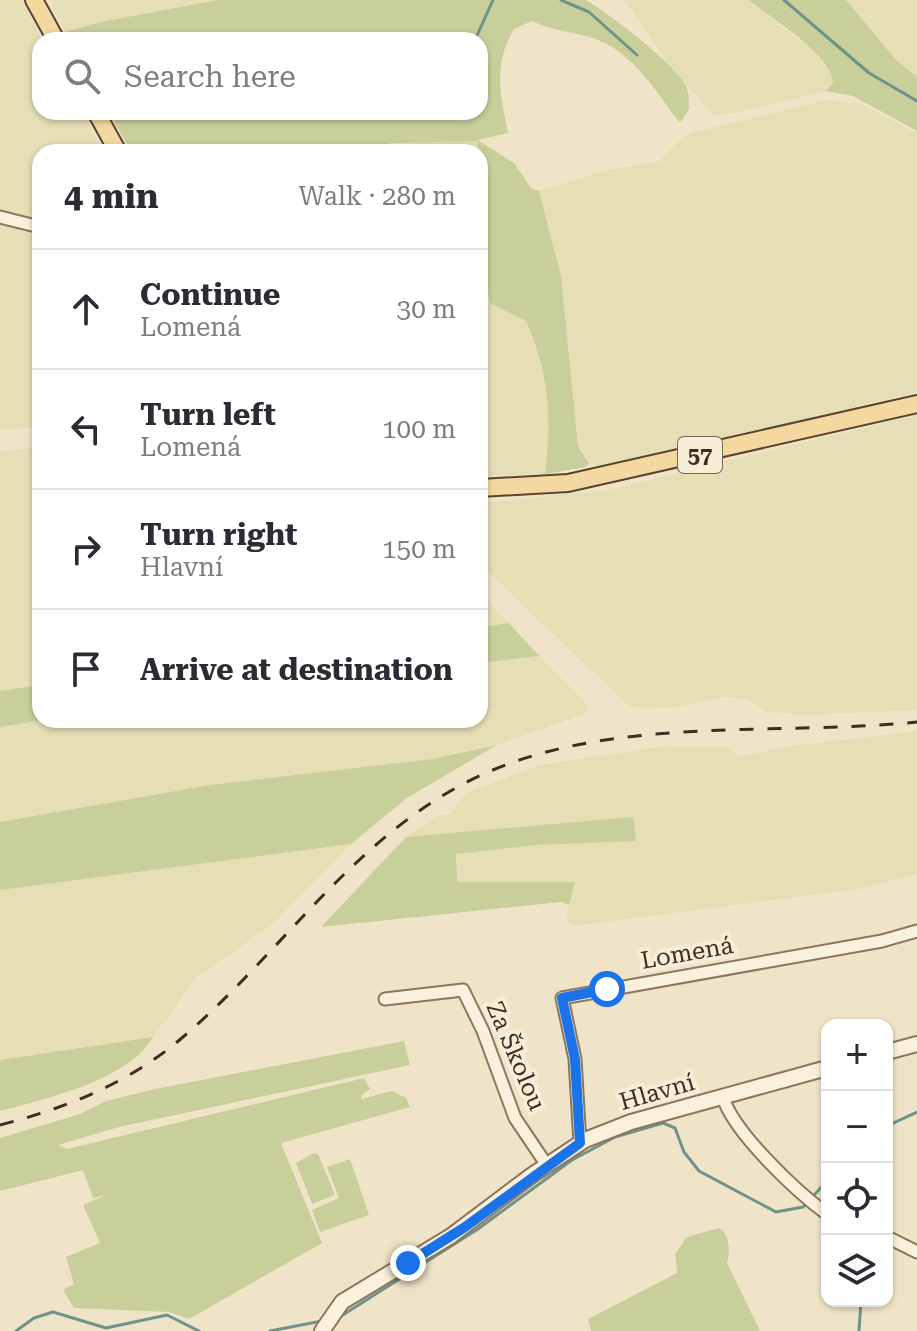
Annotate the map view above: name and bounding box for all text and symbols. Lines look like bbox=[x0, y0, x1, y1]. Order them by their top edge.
search box bbox=[32, 32, 488, 120]
icon: search bbox=[60, 54, 104, 98]
text: Search here bbox=[124, 59, 296, 94]
text: 4 min bbox=[64, 176, 159, 216]
text: Walk · 280 m bbox=[298, 181, 456, 211]
text: Continue bbox=[140, 277, 280, 312]
icon: ahead bbox=[64, 287, 108, 331]
text: 30 m bbox=[397, 294, 456, 324]
text: Lomená bbox=[140, 312, 241, 342]
text: Turn left bbox=[140, 397, 276, 432]
icon: left bbox=[64, 407, 108, 451]
text: 100 m bbox=[382, 414, 456, 444]
text: Lomená bbox=[140, 432, 241, 462]
road number: 57 bbox=[678, 437, 722, 473]
text: Turn right bbox=[140, 517, 297, 552]
icon: right bbox=[64, 527, 108, 571]
text: 150 m bbox=[382, 534, 456, 564]
text: Hlavní bbox=[140, 552, 223, 582]
icon: arrive bbox=[64, 647, 108, 691]
text: Arrive at destination bbox=[140, 652, 453, 687]
street label: Lomená bbox=[639, 931, 735, 975]
route start bbox=[589, 971, 625, 1007]
street label: Za Školou bbox=[481, 997, 552, 1115]
map controls bbox=[821, 1019, 893, 1307]
button: + bbox=[821, 1019, 893, 1091]
street label: Hlavní bbox=[616, 1068, 698, 1116]
button: − bbox=[821, 1091, 893, 1163]
button: locate bbox=[821, 1163, 893, 1235]
button: layers bbox=[821, 1235, 893, 1307]
route end bbox=[390, 1245, 426, 1281]

